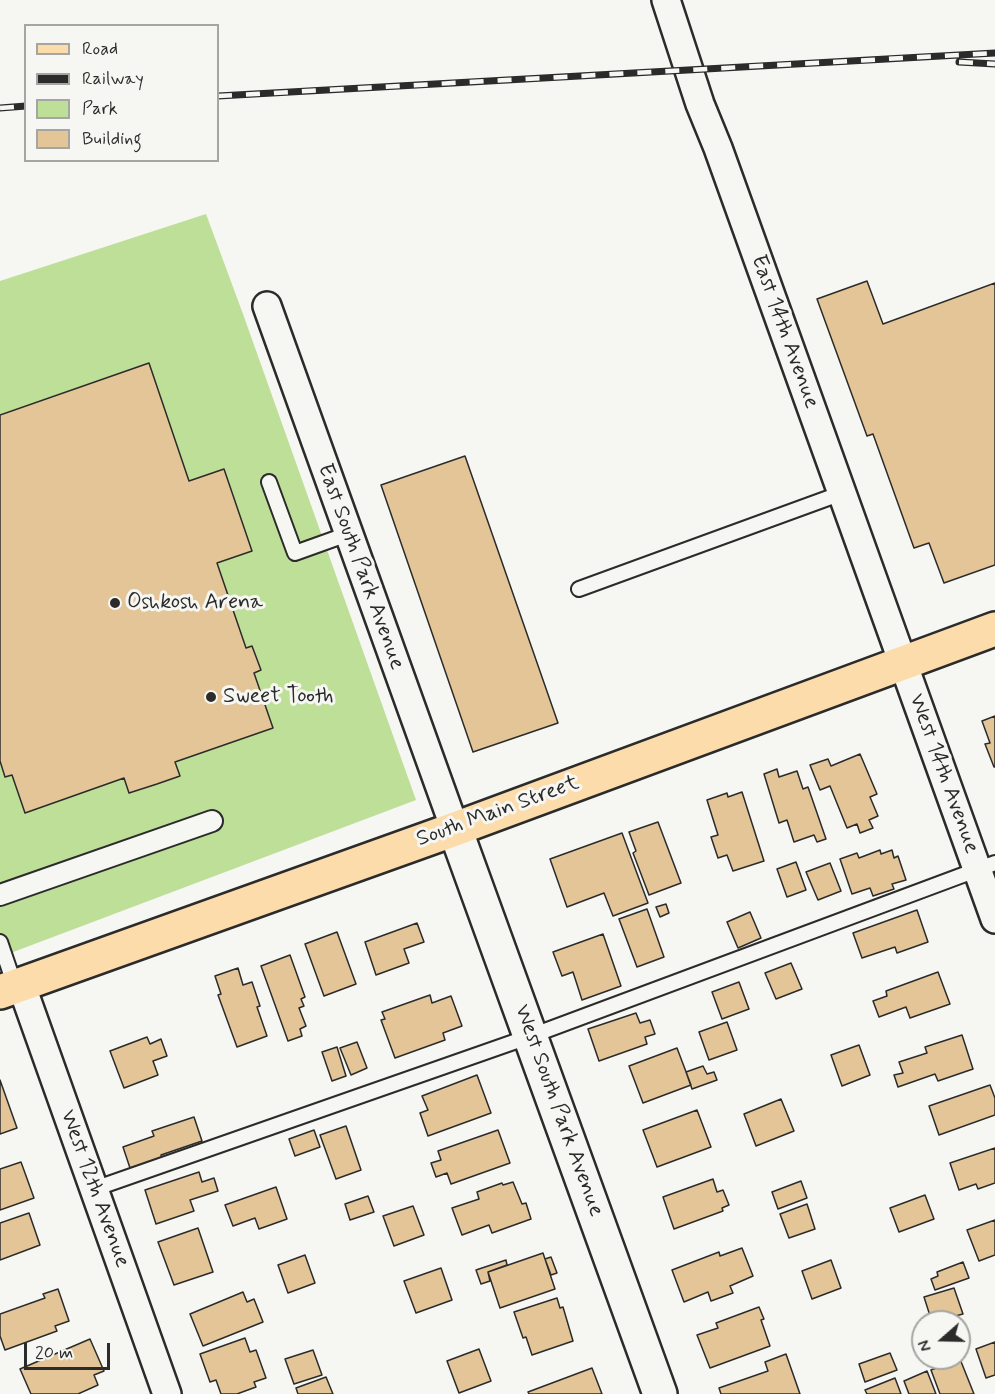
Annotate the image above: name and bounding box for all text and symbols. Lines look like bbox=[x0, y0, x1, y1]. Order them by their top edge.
legend bbox=[24, 24, 219, 162]
text: Road bbox=[82, 37, 118, 61]
text: Railway bbox=[82, 67, 144, 91]
text: Park bbox=[82, 97, 118, 121]
text: Building bbox=[82, 127, 142, 151]
street label: East 14th Avenue bbox=[744, 252, 824, 412]
street label: East South Park Avenue bbox=[310, 460, 410, 674]
place label: Oshkosh Arena bbox=[127, 590, 263, 616]
marker: Oshkosh Arena bbox=[108, 596, 122, 610]
place label: Sweet Tooth bbox=[223, 684, 333, 710]
marker: Sweet Tooth bbox=[204, 690, 218, 704]
street label: West 14th Avenue bbox=[902, 691, 984, 857]
street label: South Main Street bbox=[413, 770, 583, 854]
street label: West South Park Avenue bbox=[507, 1002, 609, 1220]
street label: West 12th Avenue bbox=[53, 1107, 135, 1271]
north arrow bbox=[911, 1310, 971, 1370]
scale bar bbox=[27, 1331, 112, 1369]
text: N bbox=[914, 1337, 937, 1354]
text: 20 m bbox=[35, 1341, 73, 1365]

